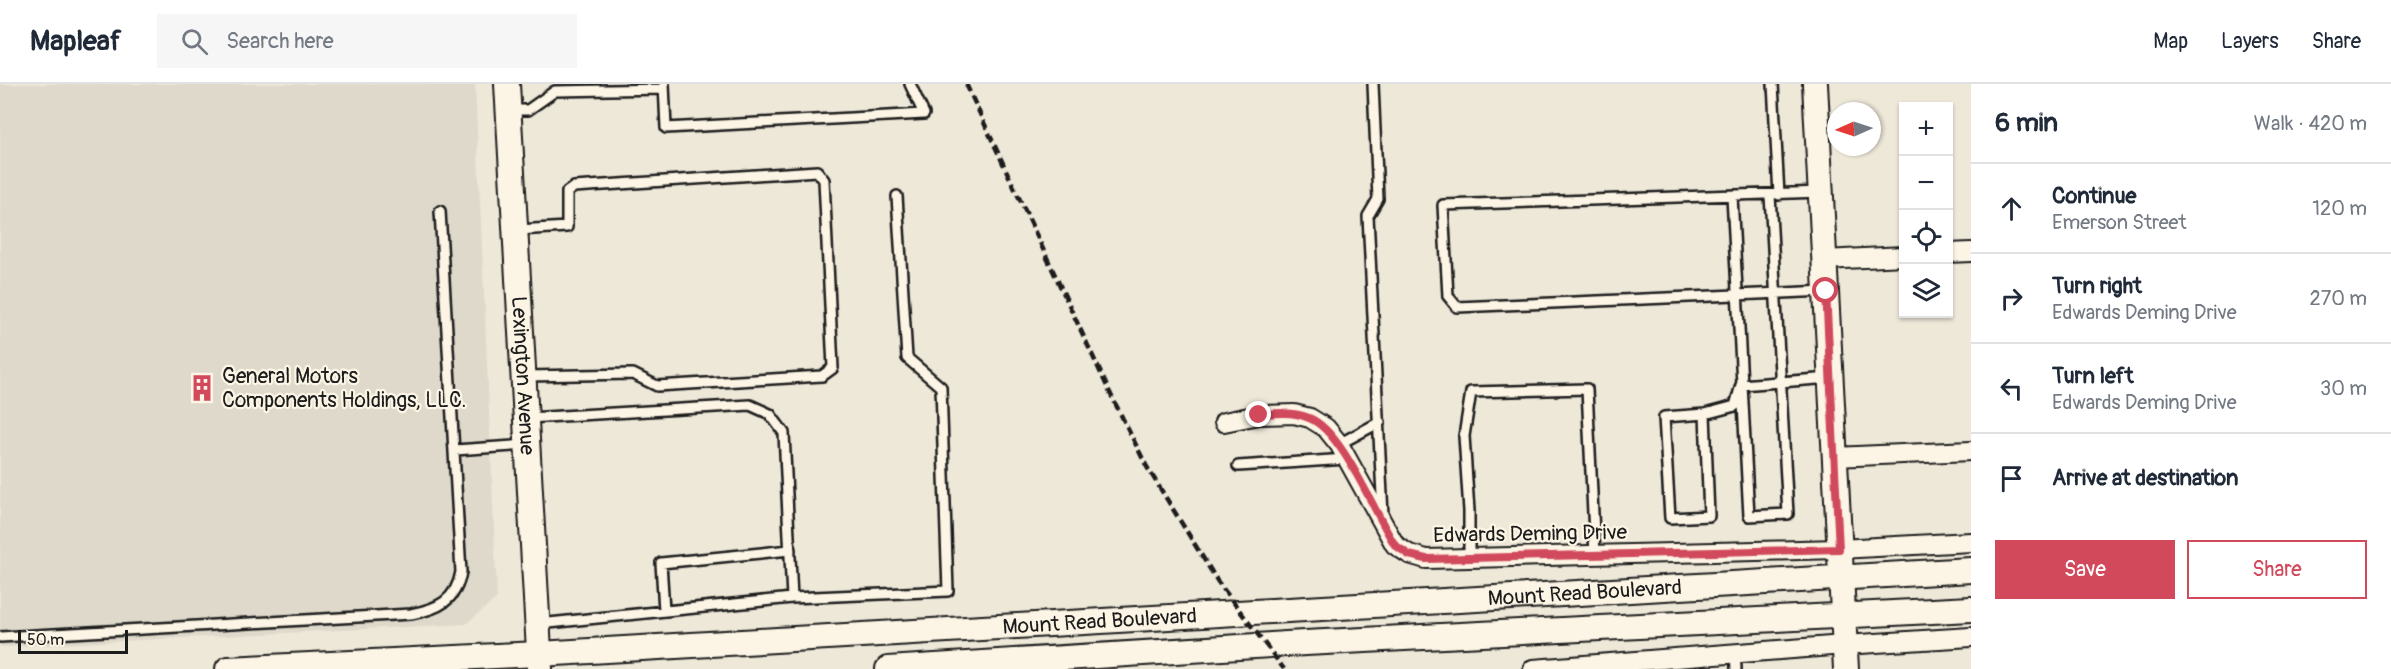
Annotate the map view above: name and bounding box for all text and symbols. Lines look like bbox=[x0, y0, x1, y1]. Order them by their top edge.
search box bbox=[157, 14, 577, 68]
text: Mapleaf bbox=[30, 24, 121, 59]
icon: search bbox=[178, 25, 211, 58]
text: Search here bbox=[226, 27, 334, 55]
text: Map bbox=[2153, 28, 2188, 55]
text: Layers bbox=[2221, 28, 2279, 55]
text: Share bbox=[2312, 28, 2361, 55]
north arrow bbox=[1827, 102, 1881, 156]
map controls bbox=[1899, 102, 1953, 318]
button: + bbox=[1899, 102, 1953, 156]
text: 6 min bbox=[1995, 107, 2058, 139]
text: Walk · 420 m bbox=[2254, 111, 2367, 136]
button: − bbox=[1899, 156, 1953, 210]
text: Continue bbox=[2052, 182, 2136, 210]
icon: ahead bbox=[1995, 192, 2028, 225]
text: 120 m bbox=[2312, 196, 2367, 221]
button: locate bbox=[1899, 210, 1953, 264]
text: Emerson Street bbox=[2052, 210, 2187, 235]
button: layers bbox=[1899, 264, 1953, 318]
text: Turn right bbox=[2052, 272, 2142, 300]
route start bbox=[1812, 277, 1838, 303]
icon: right bbox=[1995, 282, 2028, 315]
text: 270 m bbox=[2309, 286, 2367, 311]
street label: Lexington Avenue bbox=[505, 295, 541, 456]
text: Edwards Deming Drive bbox=[2052, 300, 2237, 325]
text: Turn left bbox=[2052, 362, 2134, 390]
place label: General Motors Components Holdings, LLC. bbox=[222, 363, 466, 414]
icon: left bbox=[1995, 372, 2028, 405]
building icon: General Motors Components Holdings, LLC. bbox=[187, 373, 217, 403]
text: 30 m bbox=[2320, 376, 2367, 401]
text: Edwards Deming Drive bbox=[2052, 390, 2237, 415]
route end bbox=[1245, 401, 1271, 427]
icon: arrive bbox=[1995, 462, 2028, 495]
text: Arrive at destination bbox=[2052, 464, 2238, 492]
street label: Edwards Deming Drive bbox=[1433, 519, 1628, 549]
button: Save bbox=[1995, 540, 2175, 599]
button: Share bbox=[2187, 540, 2367, 599]
street label: Mount Read Boulevard bbox=[1487, 573, 1683, 612]
street label: Mount Read Boulevard bbox=[1002, 602, 1198, 640]
scale bar bbox=[18, 627, 128, 654]
text: 50 m bbox=[27, 630, 64, 650]

